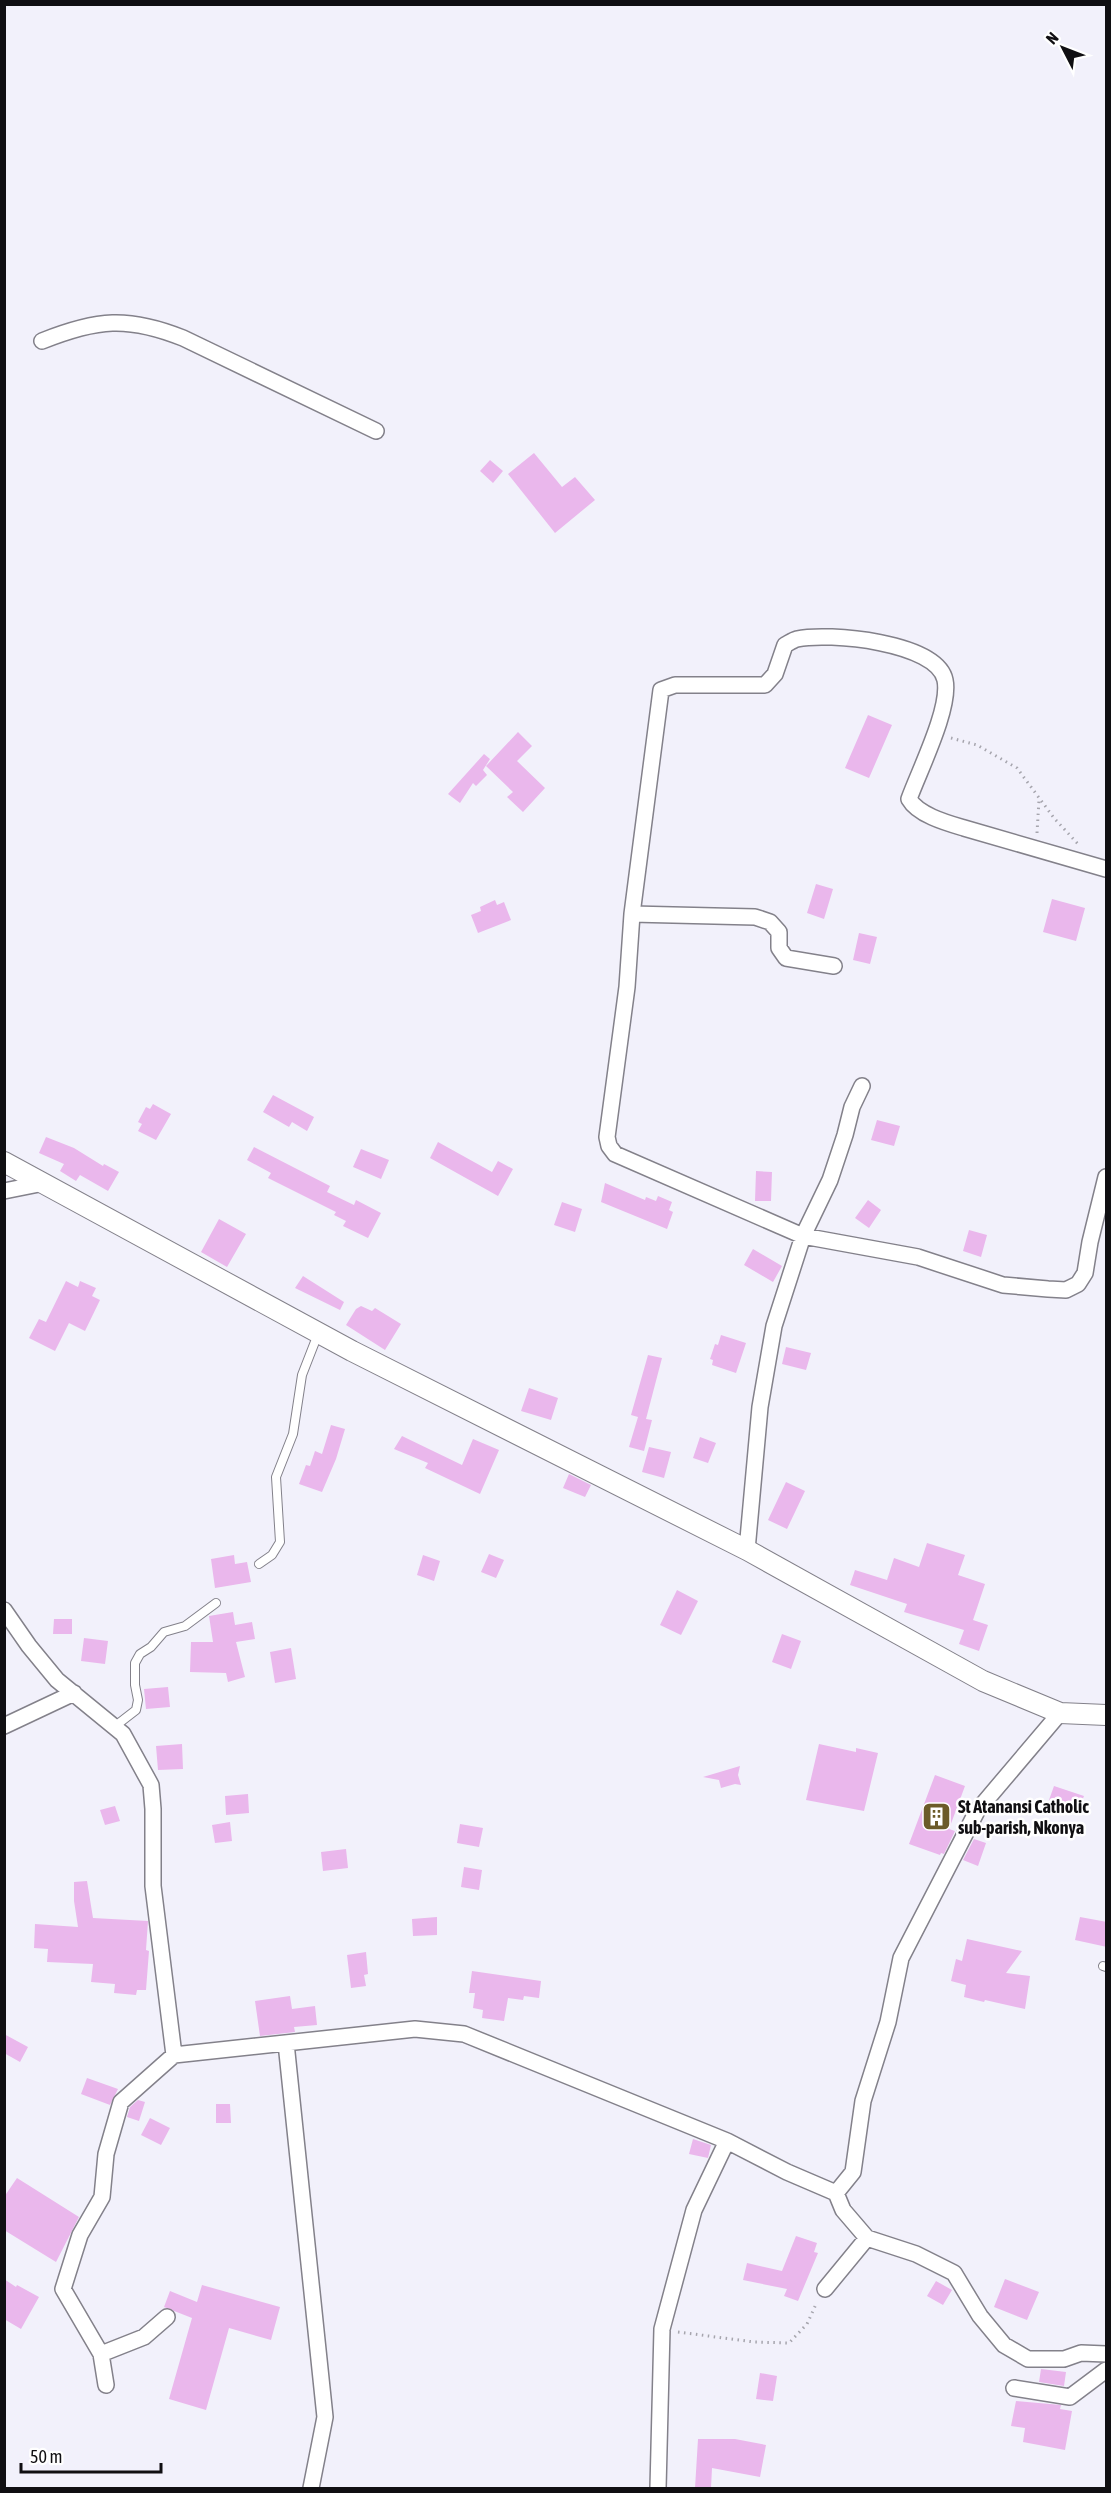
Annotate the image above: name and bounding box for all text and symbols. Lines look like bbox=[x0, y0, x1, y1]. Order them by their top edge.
north arrow bbox=[1033, 18, 1093, 78]
text: N bbox=[1042, 28, 1062, 47]
place label: St Atanansi Catholic sub-parish, Nkonya bbox=[958, 1796, 1089, 1838]
building icon: St Atanansi Catholic sub-parish, Nkonya bbox=[921, 1800, 953, 1832]
scale bar bbox=[21, 2436, 160, 2474]
text: 50 m bbox=[30, 2446, 62, 2467]

